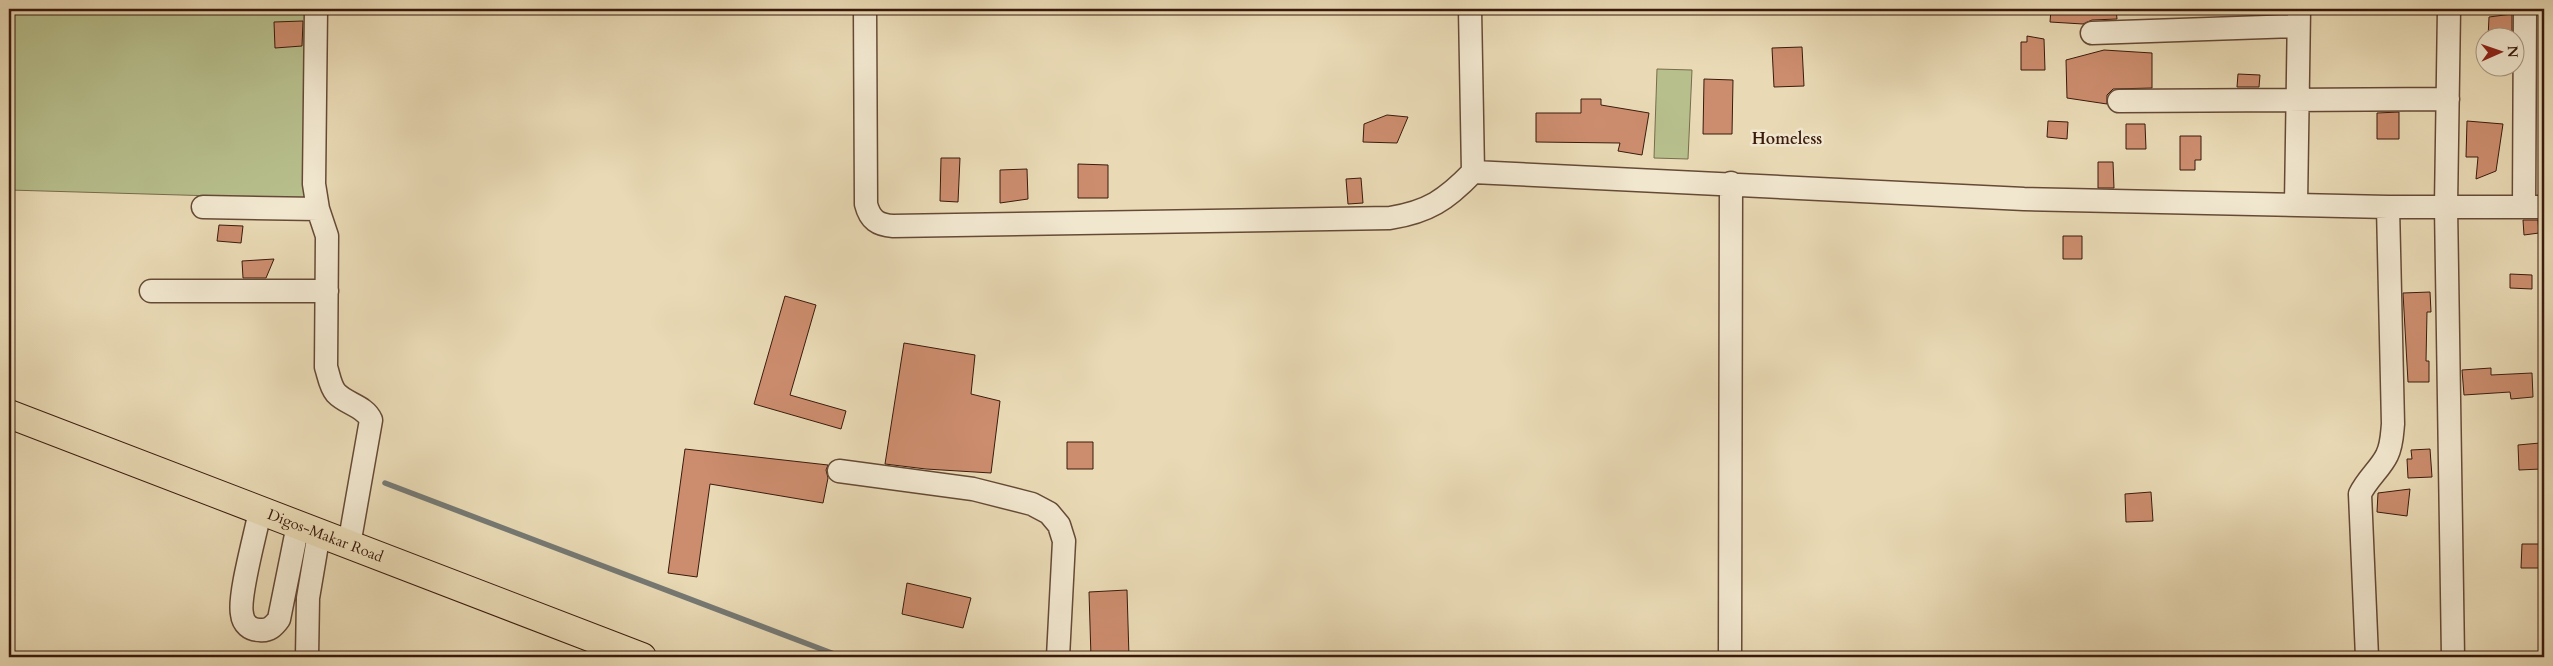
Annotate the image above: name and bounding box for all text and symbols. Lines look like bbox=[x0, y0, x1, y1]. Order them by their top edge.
north arrow bbox=[2476, 28, 2526, 78]
text: N bbox=[2503, 45, 2522, 58]
district label: Homeless bbox=[1752, 128, 1822, 150]
street label: Digos-Makar Road bbox=[265, 504, 386, 567]

